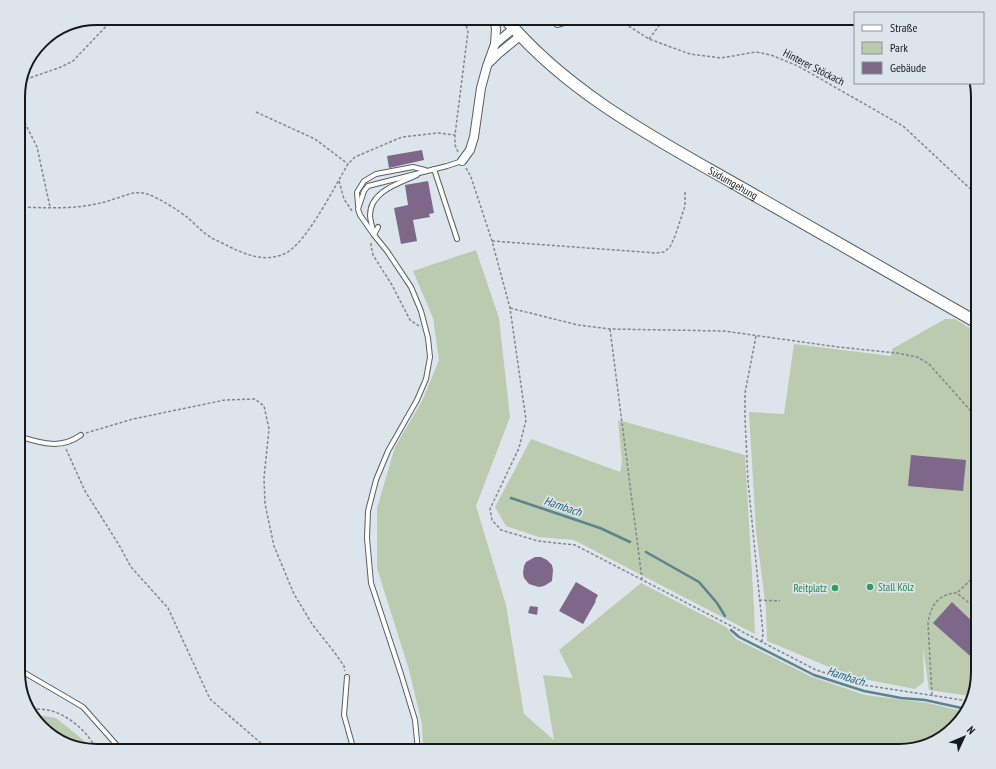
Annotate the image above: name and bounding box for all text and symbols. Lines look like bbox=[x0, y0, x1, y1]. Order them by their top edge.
legend bbox=[854, 12, 984, 84]
text: Straße bbox=[890, 20, 917, 35]
text: Park bbox=[890, 40, 908, 55]
street label: Hinterer Stöckach bbox=[781, 46, 847, 89]
text: Gebäude bbox=[890, 60, 926, 75]
street label: Südumgehung bbox=[706, 163, 760, 203]
water label: Hambach bbox=[542, 493, 584, 520]
place label: Stall Kölz bbox=[878, 580, 914, 594]
place label: Reitplatz bbox=[793, 581, 827, 595]
marker: Stall Kölz bbox=[865, 582, 875, 592]
marker: Reitplatz bbox=[830, 583, 840, 593]
water label: Hambach bbox=[825, 663, 867, 689]
north arrow bbox=[944, 717, 984, 757]
text: N bbox=[964, 723, 978, 737]

